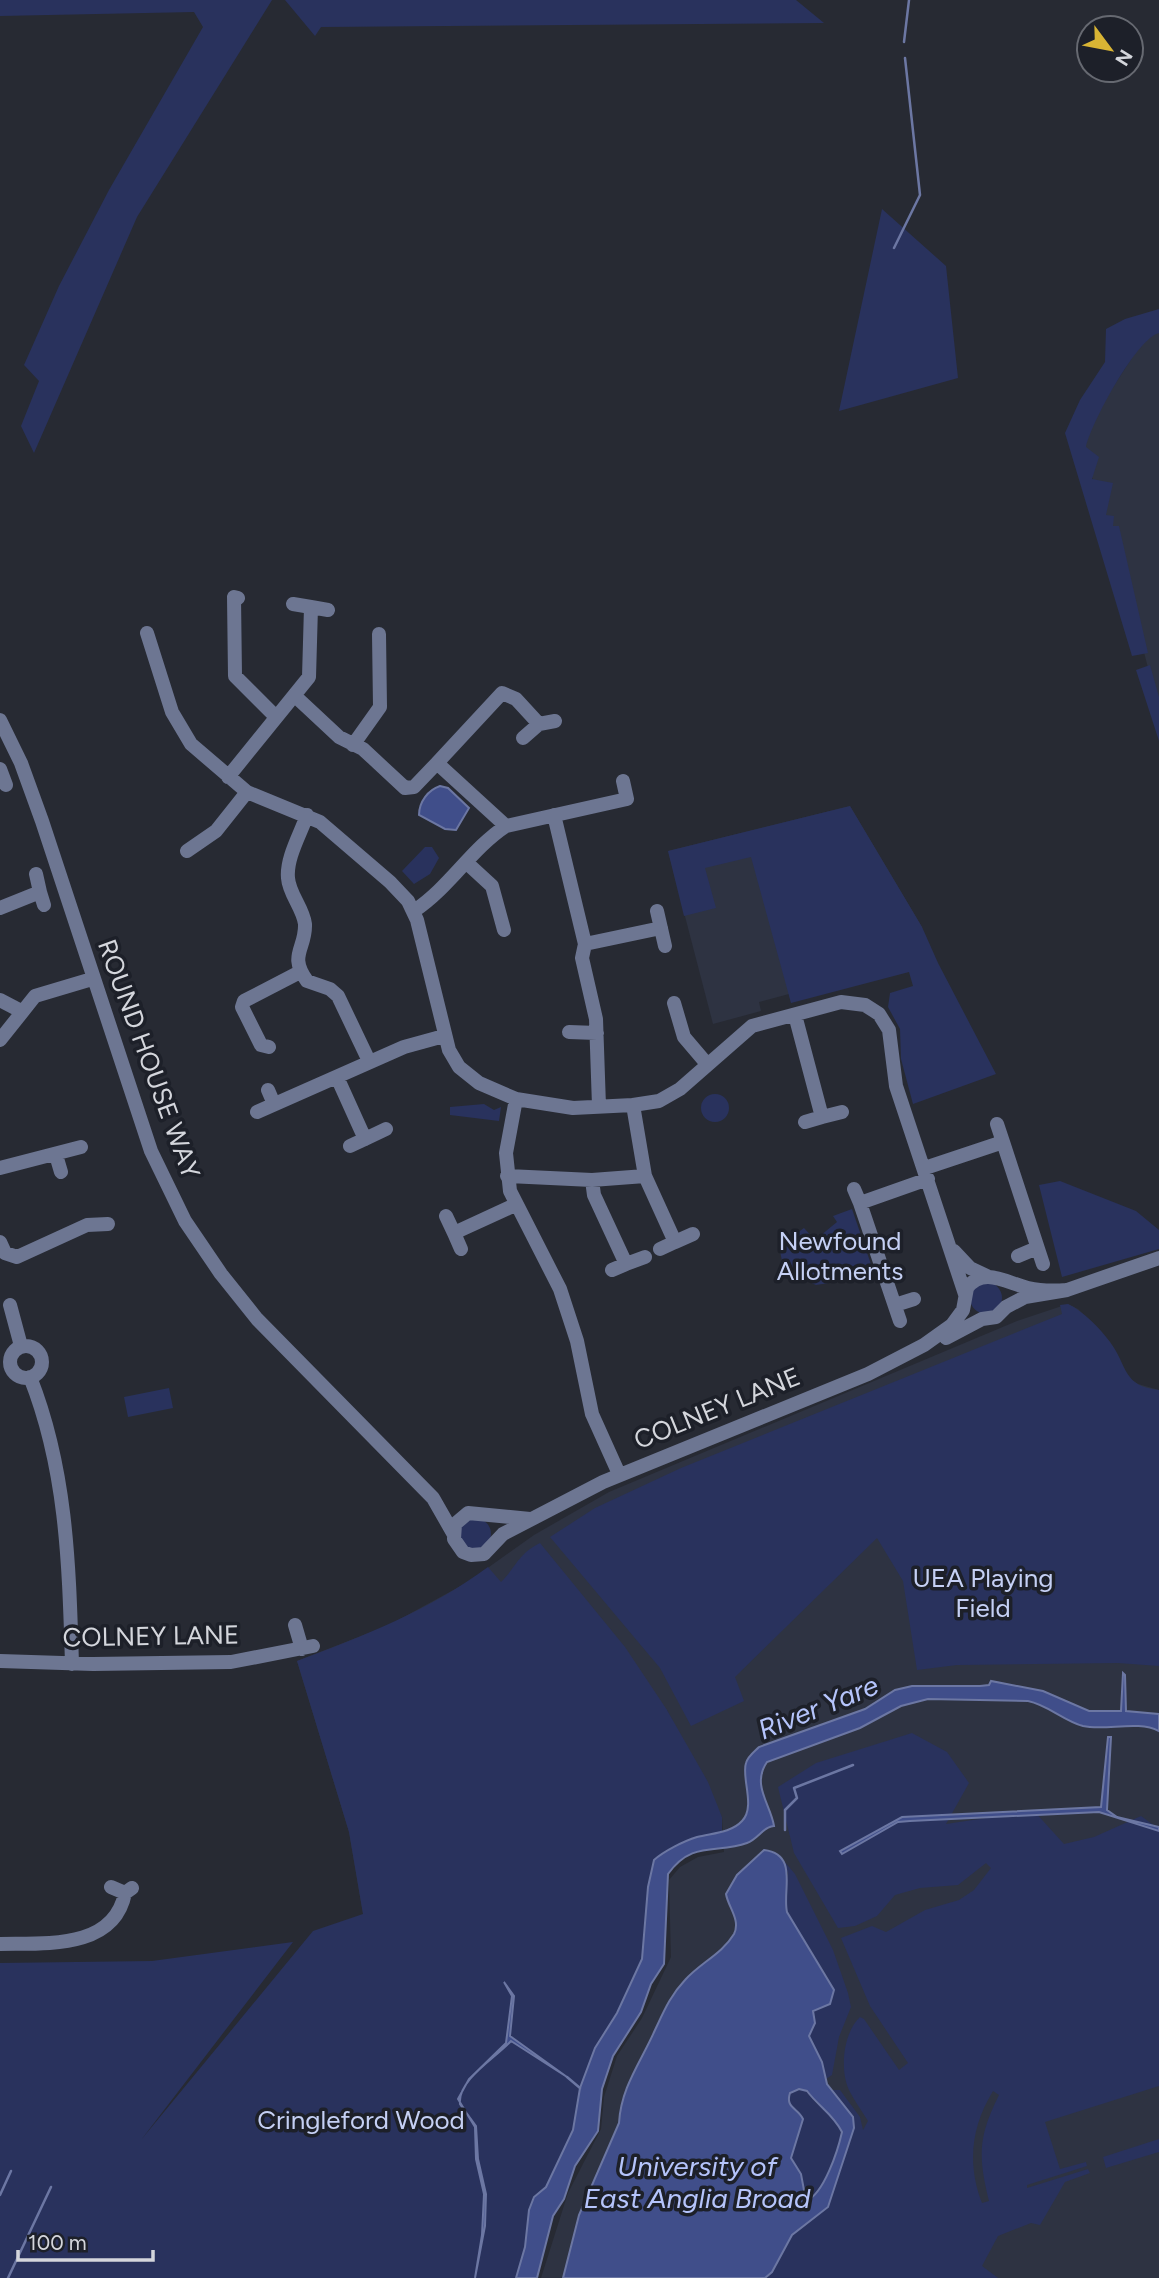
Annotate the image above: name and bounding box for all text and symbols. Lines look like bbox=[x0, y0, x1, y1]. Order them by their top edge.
north arrow bbox=[1075, 14, 1145, 84]
text: N bbox=[1110, 45, 1138, 70]
street label: ROUND HOUSE WAY bbox=[91, 935, 207, 1183]
park label: Newfound Allotments bbox=[777, 1225, 903, 1287]
street label: COLNEY LANE bbox=[629, 1360, 805, 1456]
park label: UEA Playing Field bbox=[912, 1562, 1054, 1624]
street label: COLNEY LANE bbox=[62, 1618, 240, 1654]
water label: River Yare bbox=[753, 1668, 883, 1746]
park label: Cringleford Wood bbox=[257, 2104, 465, 2136]
water label: University of East Anglia Broad bbox=[584, 2149, 811, 2215]
scale bar bbox=[18, 2218, 152, 2262]
text: 100 m bbox=[28, 2230, 87, 2255]

